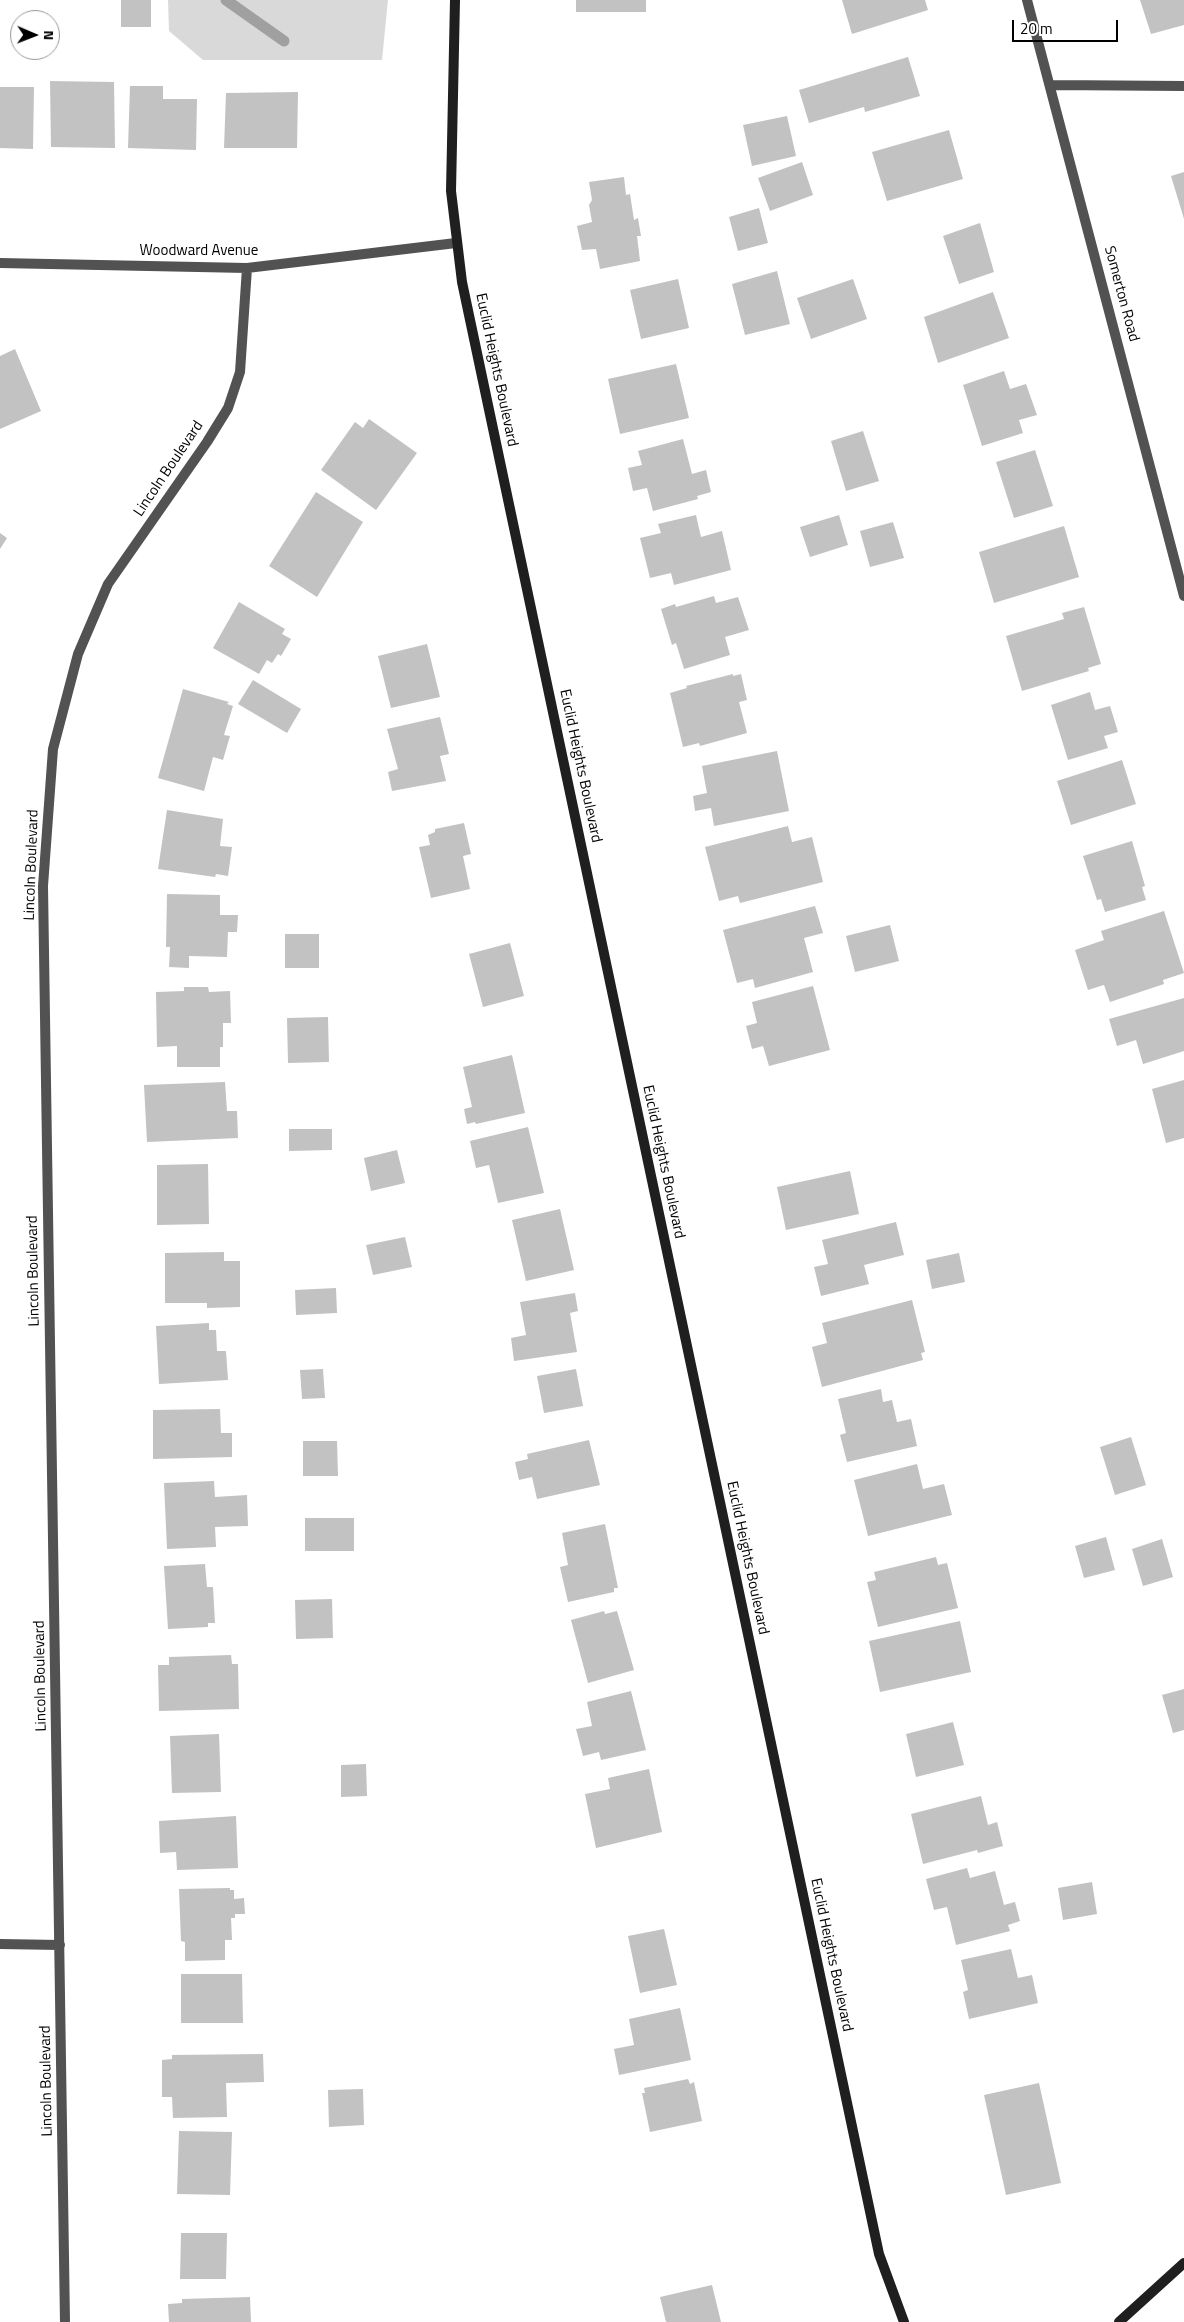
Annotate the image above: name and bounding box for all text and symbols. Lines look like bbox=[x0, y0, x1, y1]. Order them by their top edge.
north arrow bbox=[10, 10, 60, 60]
scale bar bbox=[1014, 10, 1120, 42]
text: 20 m bbox=[1020, 17, 1053, 40]
text: N bbox=[39, 30, 60, 40]
street label: Woodward Avenue bbox=[140, 242, 258, 260]
street label: Somerton Road bbox=[1100, 244, 1142, 344]
street label: Euclid Heights Boulevard bbox=[471, 292, 521, 448]
street label: Lincoln Boulevard bbox=[130, 418, 208, 520]
street label: Euclid Heights Boulevard bbox=[555, 688, 605, 844]
street label: Lincoln Boulevard bbox=[21, 809, 43, 921]
street label: Euclid Heights Boulevard bbox=[638, 1084, 688, 1240]
street label: Lincoln Boulevard bbox=[24, 1215, 44, 1327]
street label: Euclid Heights Boulevard bbox=[722, 1480, 772, 1636]
street label: Lincoln Boulevard bbox=[31, 1620, 51, 1732]
street label: Euclid Heights Boulevard bbox=[806, 1877, 856, 2033]
street label: Lincoln Boulevard bbox=[37, 2025, 57, 2137]

